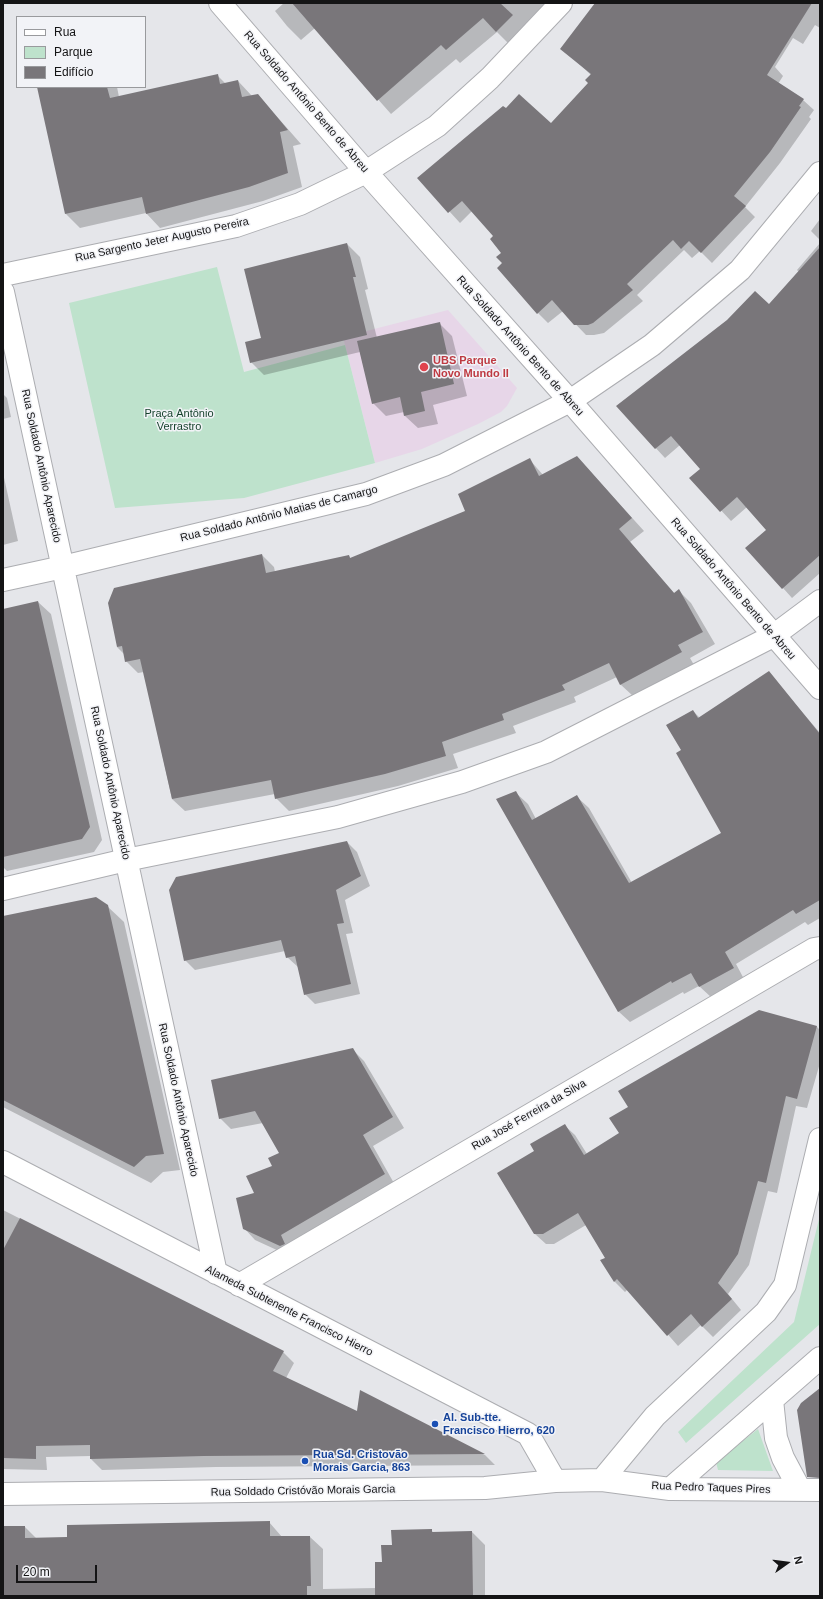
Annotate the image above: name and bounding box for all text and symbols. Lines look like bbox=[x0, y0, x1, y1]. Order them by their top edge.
legend bbox=[16, 16, 146, 88]
text: Rua bbox=[54, 25, 76, 39]
street label: Rua Soldado Antônio Bento de Abreu bbox=[241, 28, 371, 176]
text: Parque bbox=[54, 45, 93, 59]
text: Edifício bbox=[54, 65, 93, 79]
street label: Rua Sargento Jeter Augusto Pereira bbox=[74, 215, 250, 265]
street label: Rua Soldado Antônio Bento de Abreu bbox=[454, 273, 586, 419]
place label: UBS Parque Novo Mundo II bbox=[433, 354, 509, 380]
marker: UBS Parque Novo Mundo II bbox=[418, 361, 430, 373]
street label: Rua Soldado Antônio Aparecido bbox=[18, 388, 64, 544]
park label: Praça Antônio Verrastro bbox=[144, 407, 214, 433]
street label: Rua Soldado Antônio Matias de Camargo bbox=[179, 483, 379, 545]
street label: Rua Soldado Antônio Bento de Abreu bbox=[668, 515, 798, 663]
street label: Rua Soldado Antônio Aparecido bbox=[87, 705, 133, 861]
street label: Rua Soldado Antônio Aparecido bbox=[155, 1022, 201, 1178]
street label: Rua José Ferreira da Silva bbox=[469, 1077, 589, 1153]
street label: Alameda Subtenente Francisco Hierro bbox=[203, 1263, 375, 1359]
place label: Al. Sub-tte. Francisco Hierro, 620 bbox=[443, 1411, 555, 1437]
marker: Al. Sub-tte. Francisco Hierro, 620 bbox=[430, 1419, 440, 1429]
place label: Rua Sd. Cristovão Morais Garcia, 863 bbox=[313, 1448, 410, 1474]
marker: Rua Sd. Cristovão Morais Garcia, 863 bbox=[300, 1456, 310, 1466]
street label: Rua Pedro Taques Pires bbox=[651, 1479, 771, 1497]
street label: Rua Soldado Cristóvão Morais Garcia bbox=[211, 1483, 395, 1499]
north arrow bbox=[767, 1543, 807, 1583]
text: N bbox=[792, 1555, 805, 1565]
scale bar bbox=[18, 1557, 99, 1583]
text: 20 m bbox=[23, 1565, 50, 1579]

